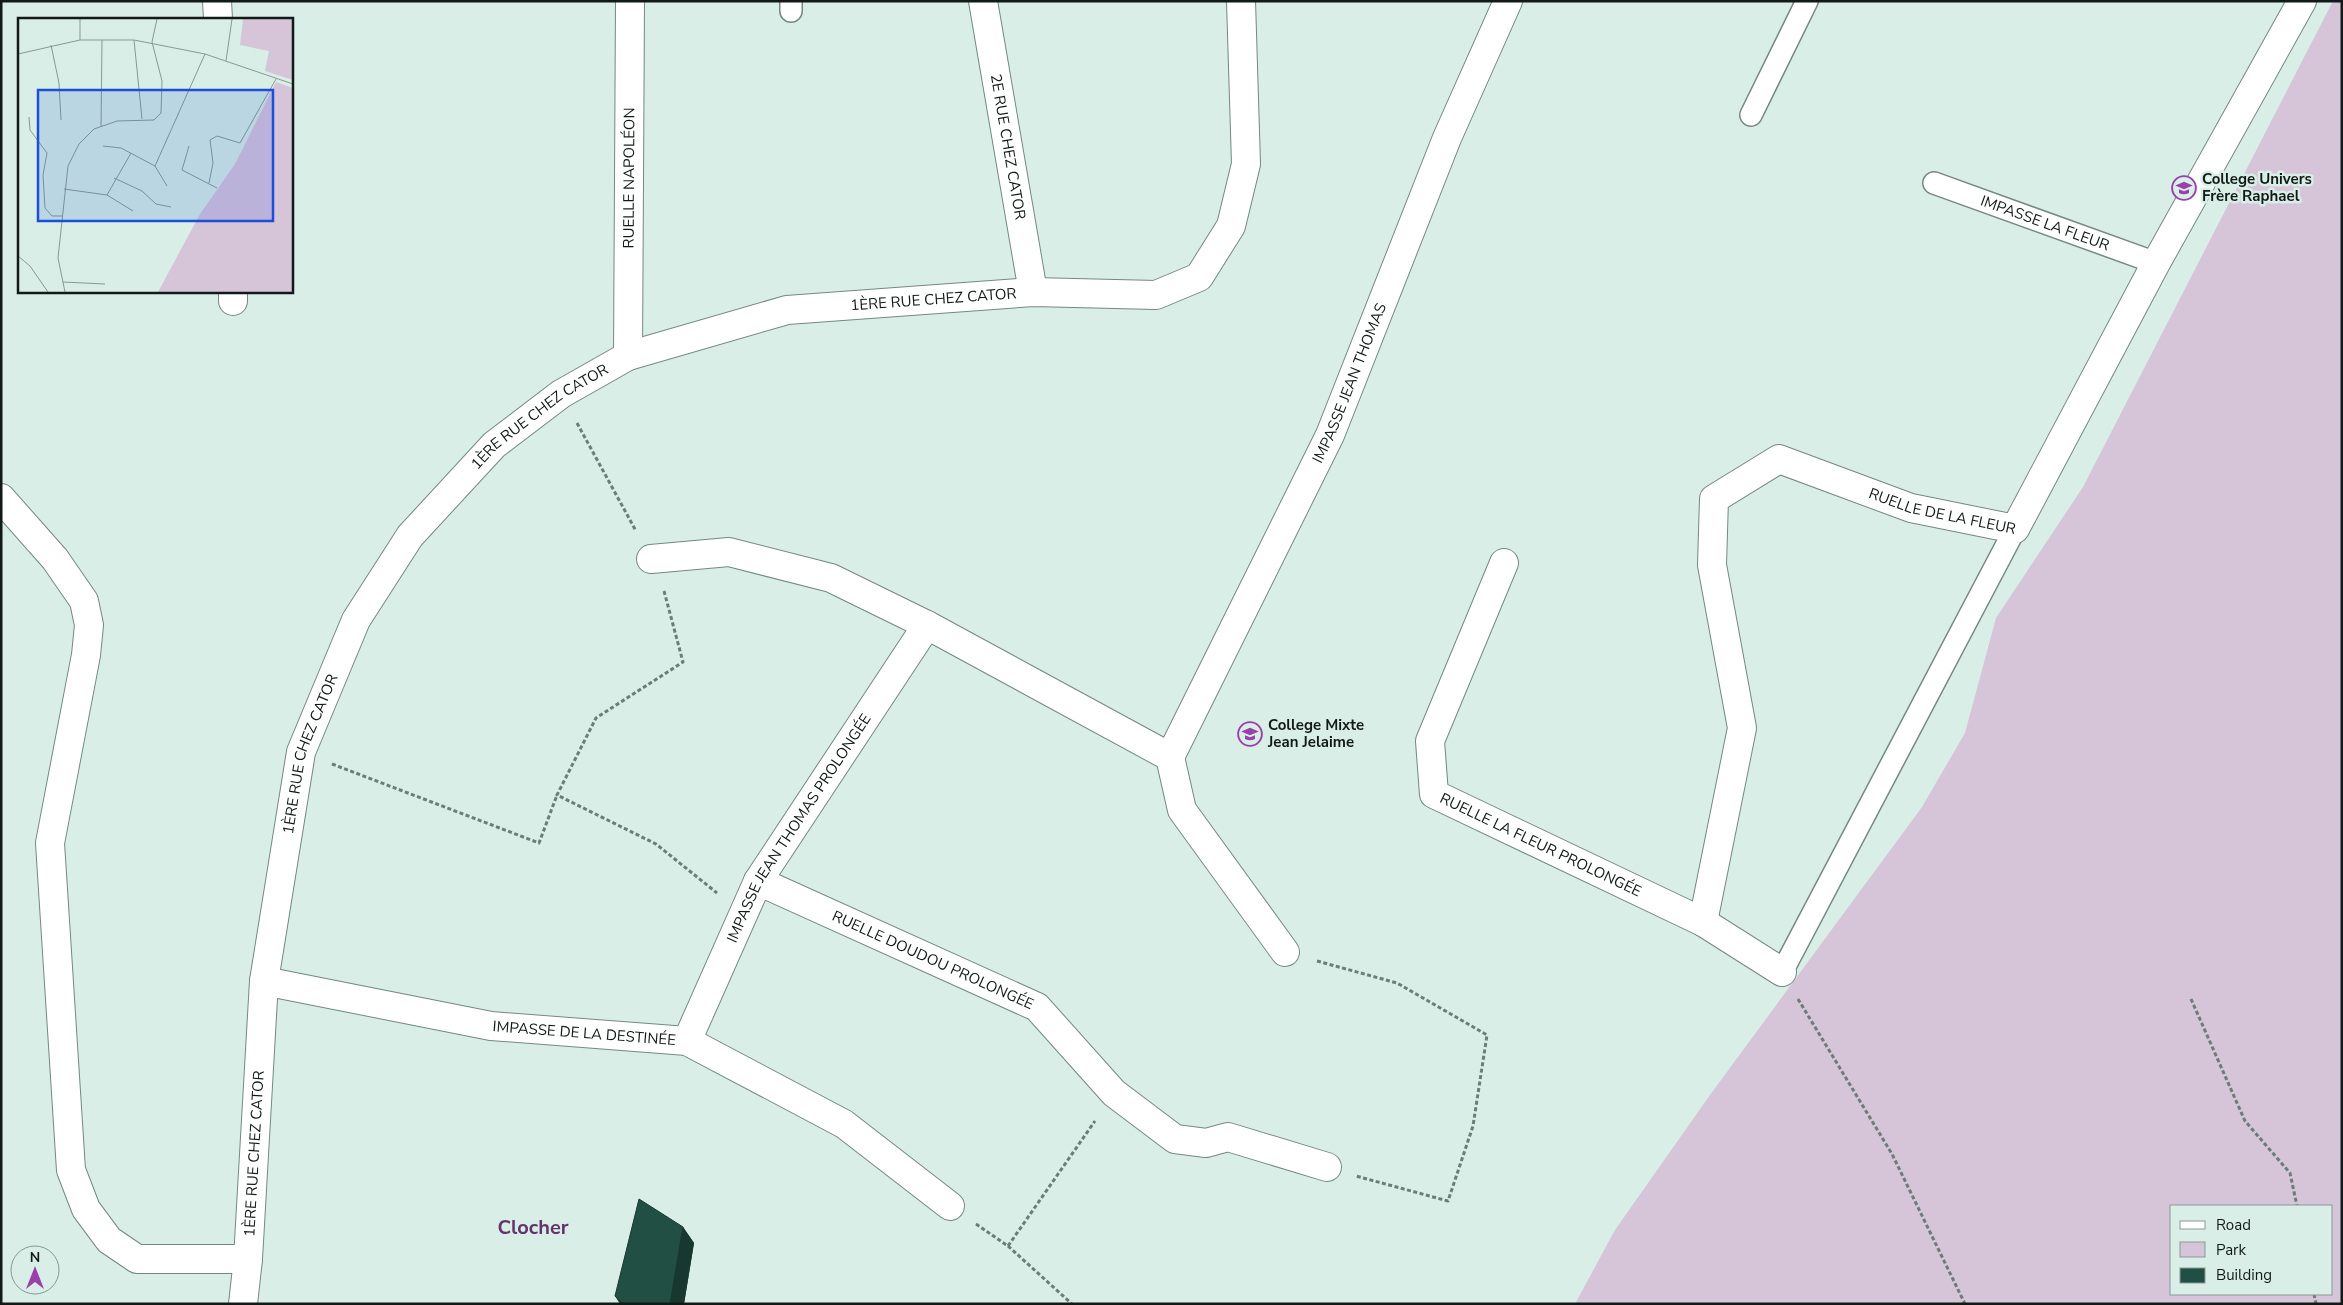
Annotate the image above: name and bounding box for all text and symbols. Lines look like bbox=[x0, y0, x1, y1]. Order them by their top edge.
inset map bbox=[18, 18, 292, 292]
street label: 2E RUE CHEZ CATOR bbox=[986, 72, 1030, 221]
street label: RUELLE NAPOLÉON bbox=[619, 107, 639, 249]
place label: College Univers Frère Raphael bbox=[2202, 169, 2312, 206]
school or university icon: College Univers Frère Raphael bbox=[2171, 175, 2197, 201]
street label: IMPASSE LA FLEUR bbox=[1978, 191, 2112, 255]
street label: 1ÈRE RUE CHEZ CATOR bbox=[850, 283, 1017, 315]
street label: IMPASSE JEAN THOMAS bbox=[1308, 300, 1391, 466]
street label: 1ÈRE RUE CHEZ CATOR bbox=[467, 359, 612, 474]
street label: RUELLE DE LA FLEUR bbox=[1866, 483, 2018, 539]
street label: 1ÈRE RUE CHEZ CATOR bbox=[278, 671, 342, 836]
street label: IMPASSE JEAN THOMAS PROLONGÉE bbox=[722, 710, 876, 946]
place label: College Mixte Jean Jelaime bbox=[1267, 715, 1364, 752]
school or university icon: College Mixte Jean Jelaime bbox=[1237, 721, 1263, 747]
street label: RUELLE LA FLEUR PROLONGÉE bbox=[1437, 788, 1645, 901]
street label: RUELLE DOUDOU PROLONGÉE bbox=[829, 906, 1037, 1014]
street label: IMPASSE DE LA DESTINÉE bbox=[492, 1016, 677, 1050]
street label: 1ÈRE RUE CHEZ CATOR bbox=[239, 1070, 269, 1237]
legend bbox=[2170, 1205, 2333, 1295]
district label: Clocher bbox=[497, 1214, 569, 1241]
text: Road bbox=[2216, 1215, 2251, 1235]
text: Park bbox=[2216, 1240, 2246, 1260]
north arrow bbox=[10, 1245, 60, 1295]
text: N bbox=[30, 1248, 40, 1267]
text: Building bbox=[2216, 1265, 2272, 1285]

